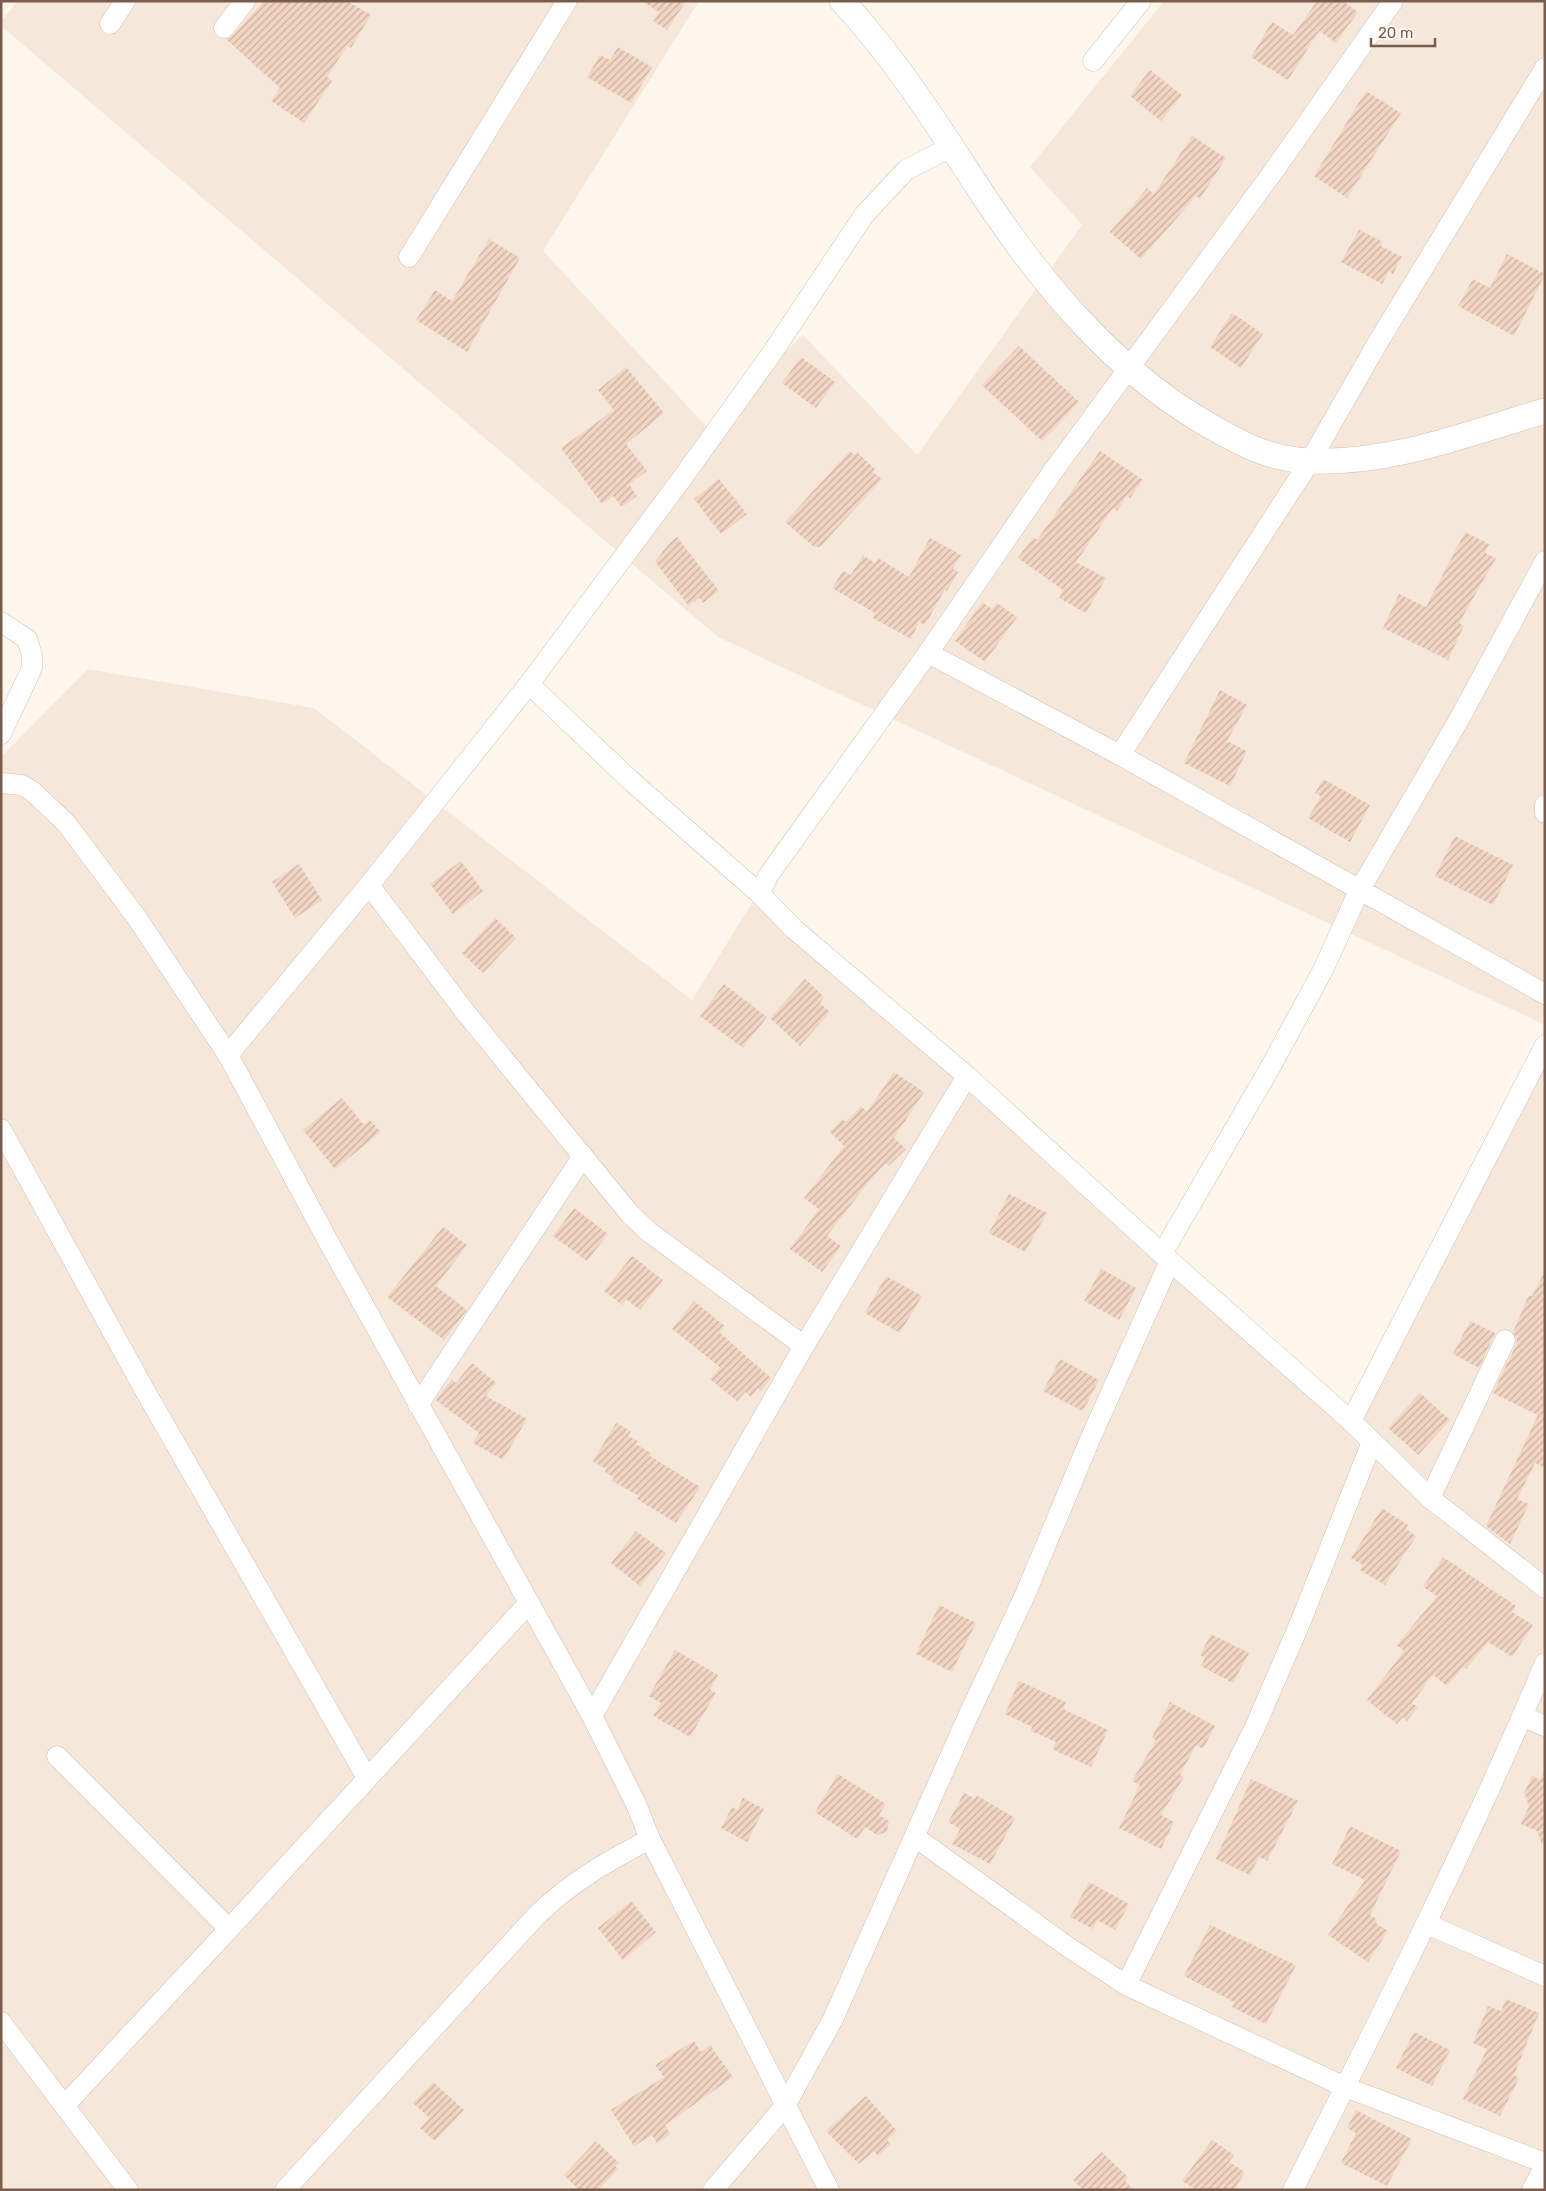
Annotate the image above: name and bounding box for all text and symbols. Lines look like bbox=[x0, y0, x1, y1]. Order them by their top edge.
scale bar bbox=[1371, 15, 1435, 47]
text: 20 m bbox=[1378, 24, 1413, 42]

